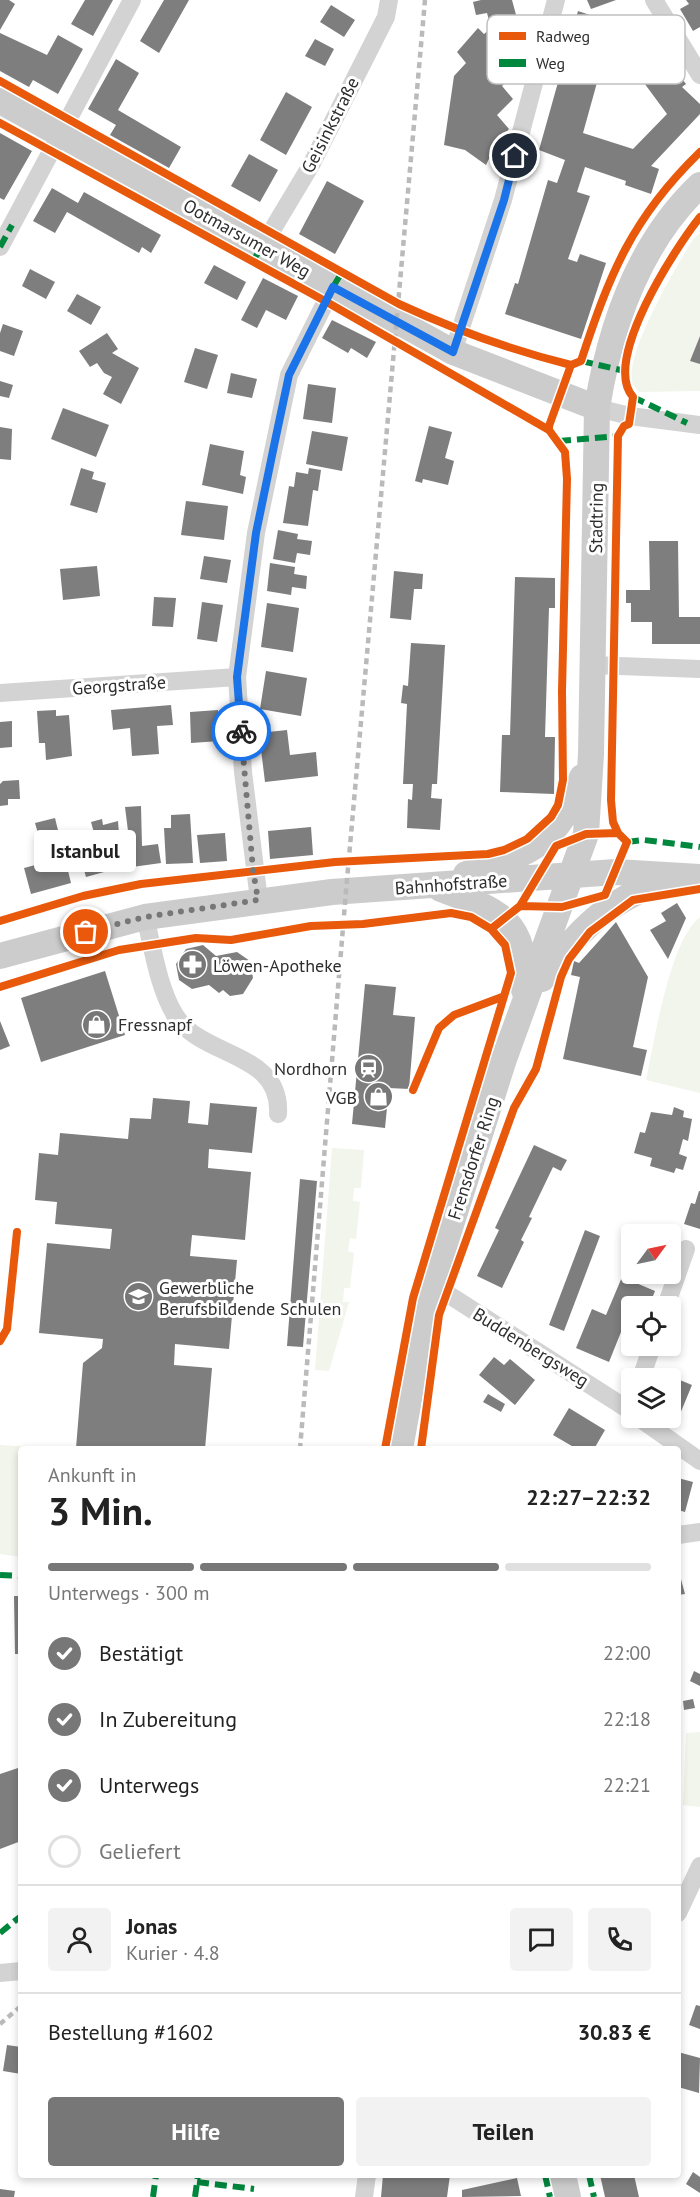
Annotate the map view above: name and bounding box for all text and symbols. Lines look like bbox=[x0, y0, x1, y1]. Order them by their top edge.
legend bbox=[487, 15, 685, 84]
text: Radweg bbox=[536, 26, 590, 46]
text: Weg bbox=[536, 53, 565, 73]
street label: Geisinkstraße bbox=[296, 73, 364, 177]
pin bbox=[489, 130, 540, 181]
icon: home bbox=[498, 139, 531, 172]
street label: Ootmarsumer Weg bbox=[179, 193, 315, 283]
street label: Stadtring bbox=[584, 482, 608, 554]
street label: Georgstraße bbox=[71, 670, 167, 700]
courier bbox=[211, 701, 271, 761]
icon: bike bbox=[225, 715, 258, 748]
callout: Istanbul bbox=[35, 830, 137, 872]
text: Istanbul bbox=[50, 838, 120, 864]
street label: Bahnhofstraße bbox=[394, 869, 508, 899]
pin bbox=[60, 906, 111, 957]
icon: bag bbox=[69, 915, 102, 948]
pharmacy icon: Löwen-Apotheke bbox=[176, 949, 208, 981]
place label: Löwen-Apotheke bbox=[213, 954, 342, 977]
shop icon: Fressnapf bbox=[81, 1008, 113, 1040]
place label: Fressnapf bbox=[118, 1013, 193, 1036]
station icon: Nordhorn bbox=[352, 1052, 384, 1084]
place label: Nordhorn bbox=[274, 1057, 347, 1080]
shop icon: VGB bbox=[362, 1081, 394, 1113]
place label: VGB bbox=[325, 1086, 357, 1109]
street label: Frensdorfer Ring bbox=[442, 1094, 504, 1222]
north arrow bbox=[621, 1224, 681, 1284]
map controls bbox=[621, 1224, 681, 1428]
place label: Gewerbliche Berufsbildende Schulen bbox=[159, 1276, 341, 1320]
school or university icon: Gewerbliche Berufsbildende Schulen bbox=[122, 1281, 154, 1313]
button: locate bbox=[621, 1296, 681, 1356]
street label: Buddenbergsweg bbox=[469, 1302, 593, 1392]
button: layers bbox=[621, 1368, 681, 1428]
text: Ankunft in bbox=[48, 1462, 136, 1488]
text: 22:27–22:32 bbox=[526, 1483, 651, 1511]
text: 3 Min. bbox=[48, 1485, 153, 1536]
text: Unterwegs · 300 m bbox=[48, 1580, 209, 1606]
icon: check bbox=[48, 1637, 81, 1670]
text: Bestätigt bbox=[99, 1639, 183, 1667]
text: 22:00 bbox=[603, 1640, 651, 1666]
icon: check bbox=[48, 1703, 81, 1736]
text: In Zubereitung bbox=[99, 1705, 237, 1733]
text: 22:18 bbox=[603, 1706, 651, 1732]
icon: check bbox=[48, 1769, 81, 1802]
text: Unterwegs bbox=[99, 1771, 199, 1799]
text: 22:21 bbox=[603, 1772, 651, 1798]
text: Geliefert bbox=[99, 1837, 181, 1865]
button: person bbox=[48, 1908, 111, 1971]
button: chat bbox=[510, 1908, 573, 1971]
button: phone bbox=[588, 1908, 651, 1971]
text: Jonas bbox=[126, 1912, 177, 1940]
text: Kurier · 4.8 bbox=[126, 1940, 220, 1966]
text: Bestellung #1602 bbox=[48, 2018, 214, 2046]
text: 30.83 € bbox=[578, 2018, 651, 2046]
button: Hilfe bbox=[48, 2097, 344, 2166]
button: Teilen bbox=[356, 2097, 651, 2166]

